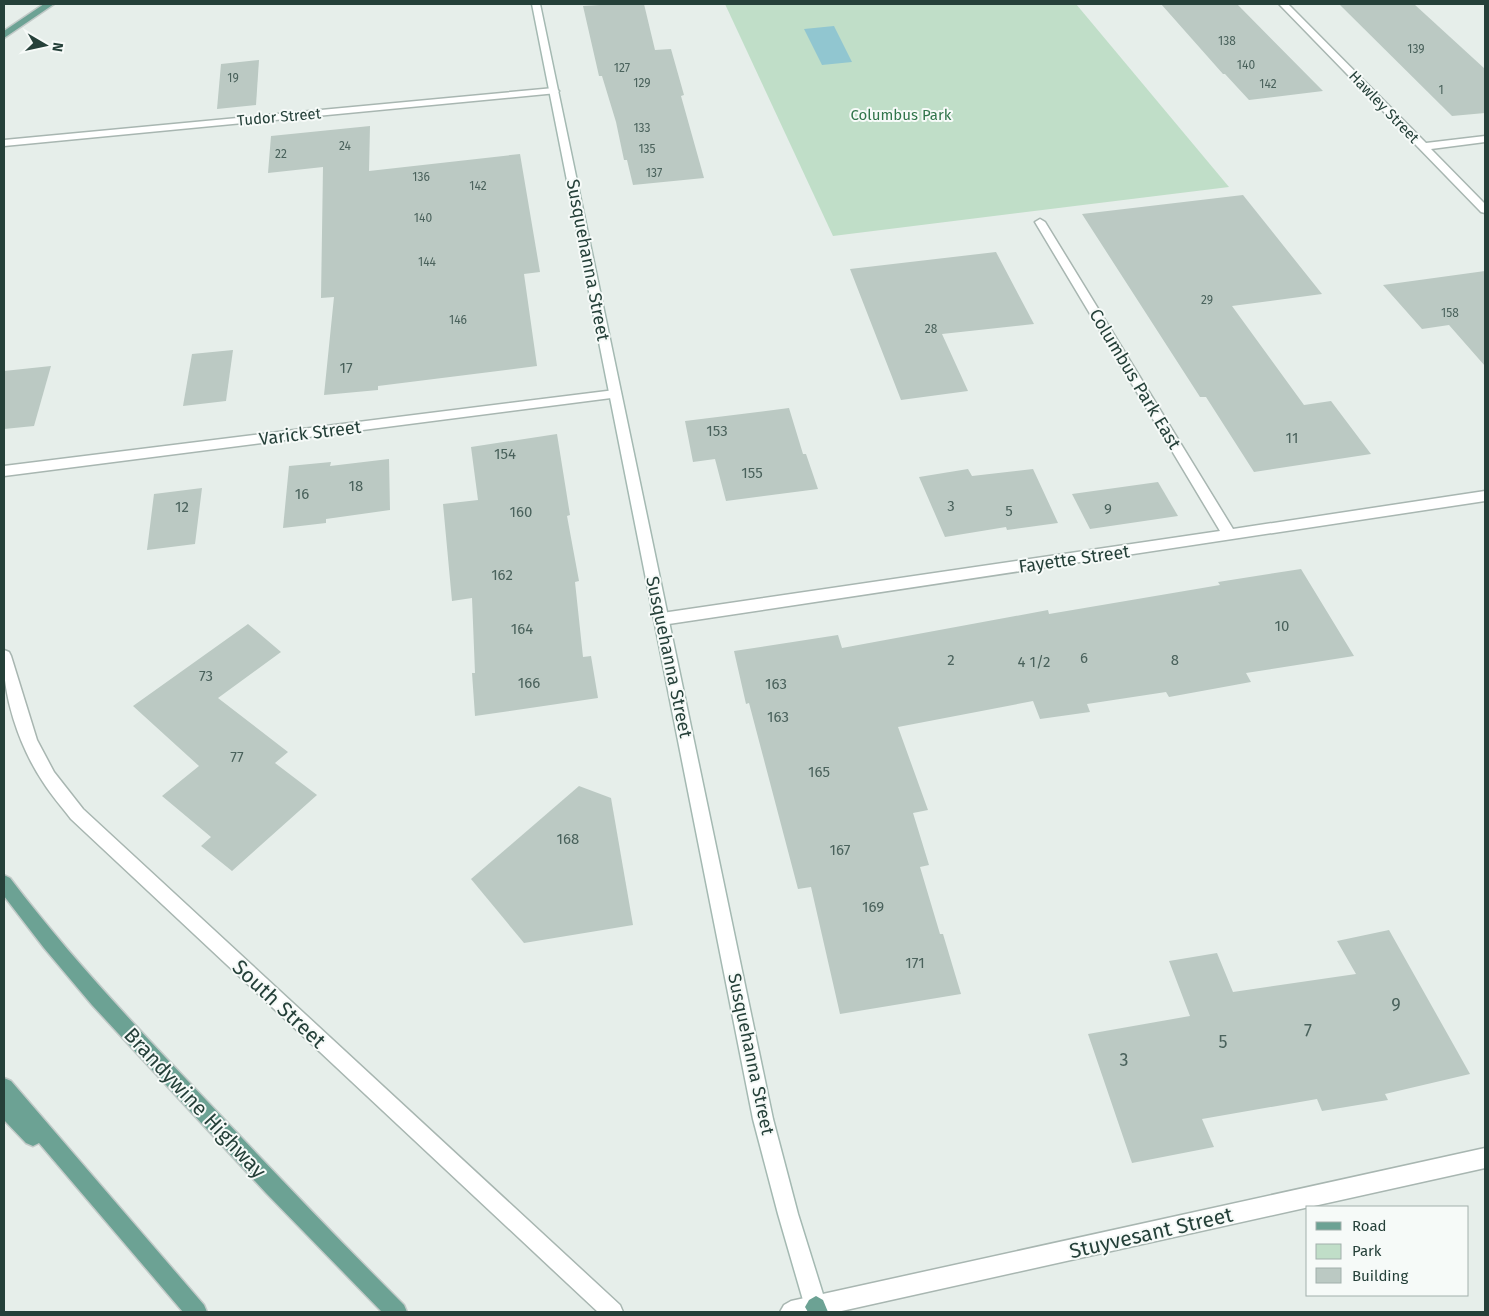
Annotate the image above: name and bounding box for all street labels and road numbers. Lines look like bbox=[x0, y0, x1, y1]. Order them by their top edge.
street label: Hawley Street bbox=[1345, 67, 1423, 147]
street label: Tudor Street bbox=[236, 104, 322, 130]
street label: Susquehanna Street bbox=[562, 177, 615, 343]
street label: Columbus Park East bbox=[1084, 305, 1186, 454]
street label: Varick Street bbox=[258, 416, 363, 450]
street label: Fayette Street bbox=[1017, 540, 1131, 578]
street label: Susquehanna Street bbox=[641, 574, 697, 740]
street label: South Street bbox=[227, 954, 331, 1054]
street label: Susquehanna Street bbox=[723, 971, 779, 1137]
street label: Brandywine Highway bbox=[118, 1022, 272, 1184]
street label: Stuyvesant Street bbox=[1067, 1201, 1236, 1264]

